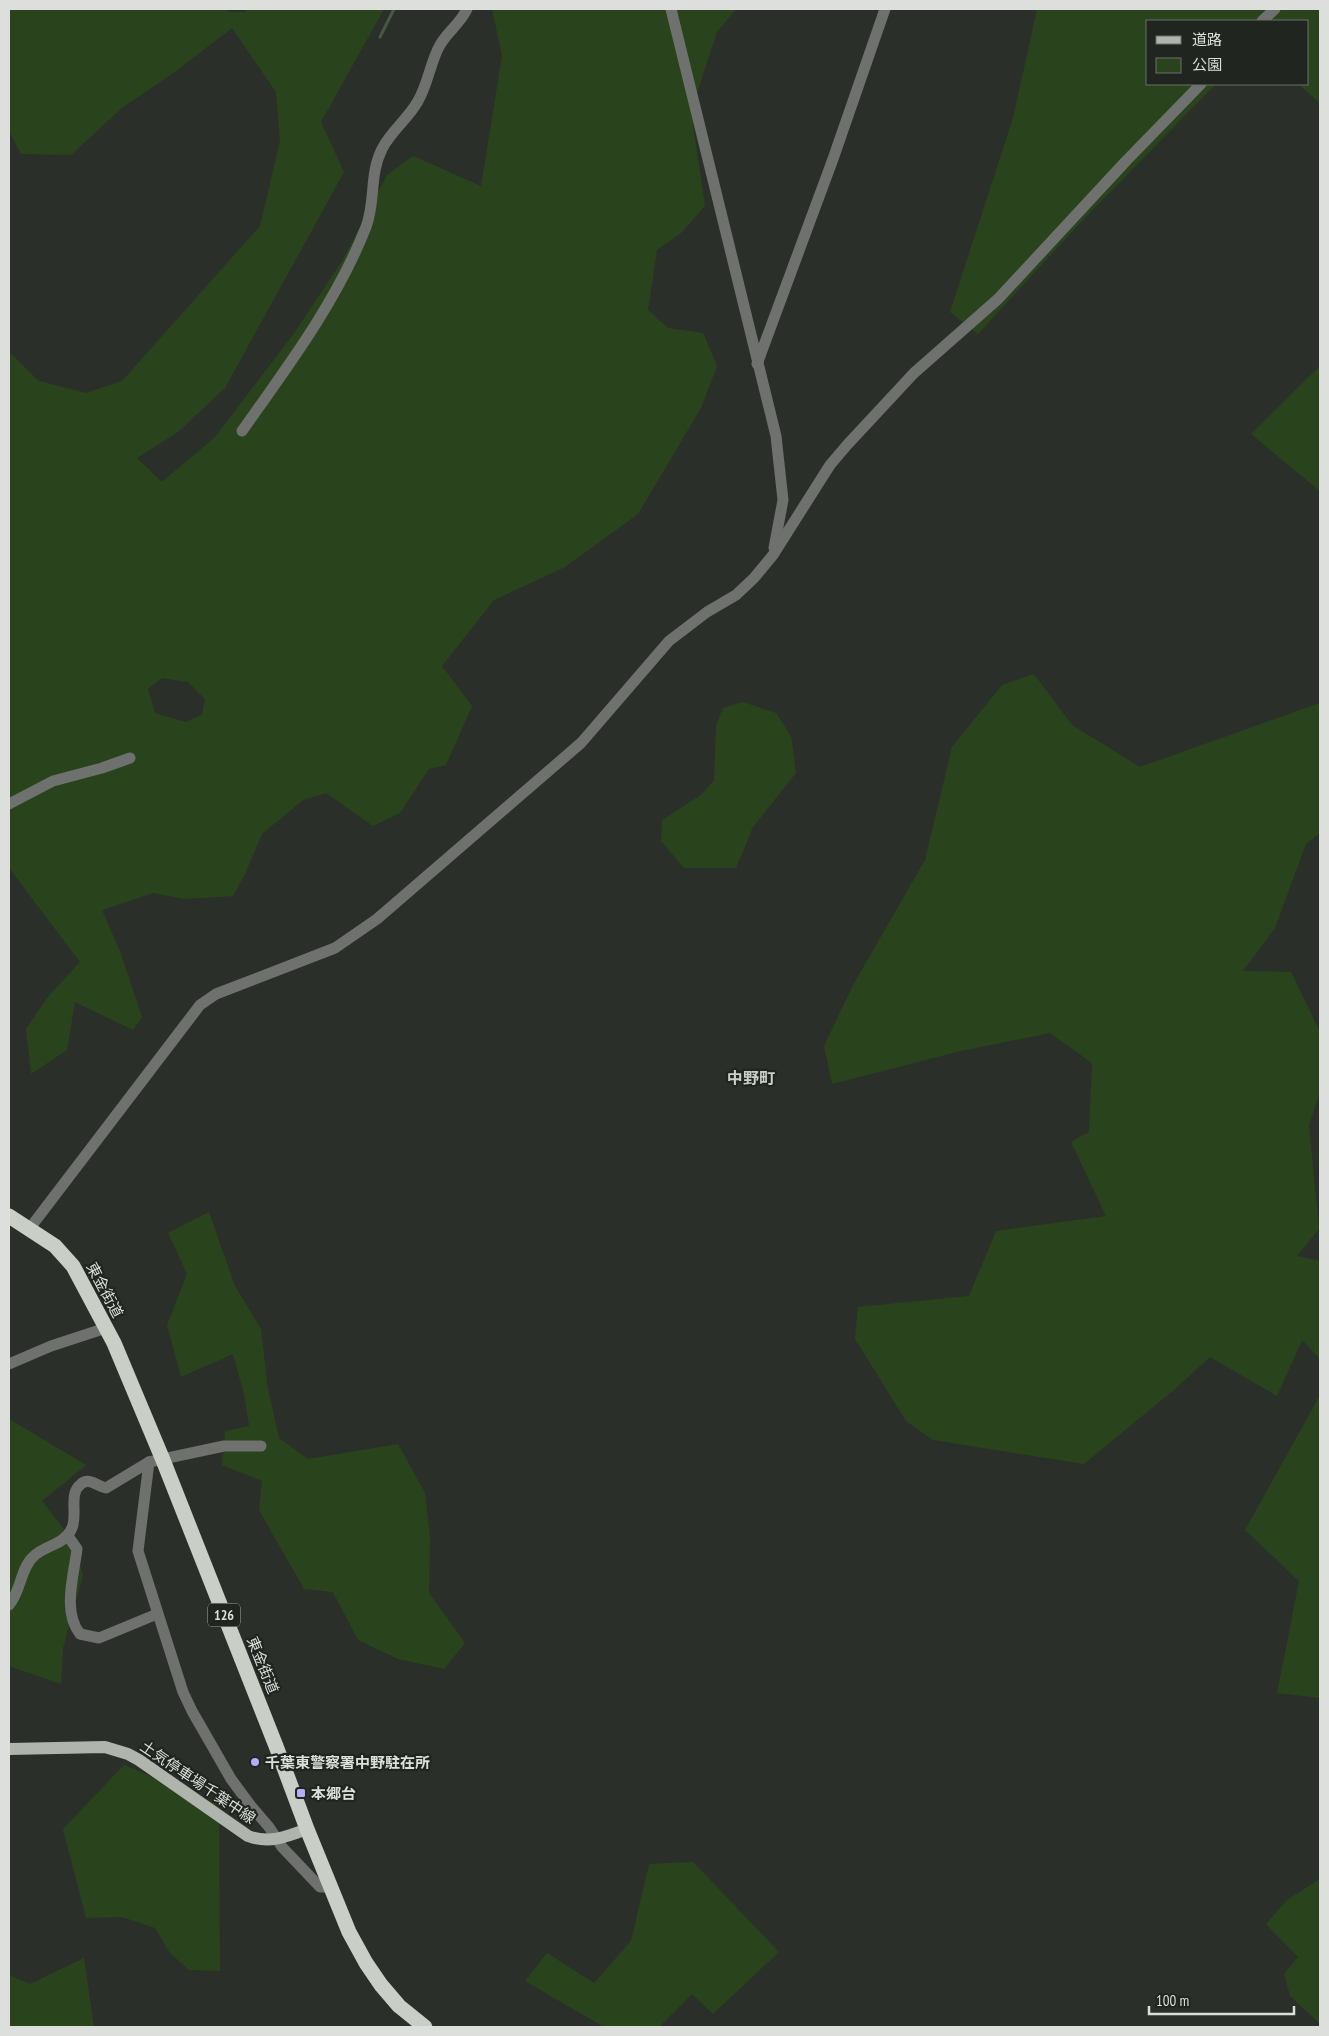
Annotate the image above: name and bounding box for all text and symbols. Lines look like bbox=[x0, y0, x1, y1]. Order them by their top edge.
legend bbox=[1146, 20, 1309, 85]
text: 道路 bbox=[1192, 30, 1222, 49]
text: 公園 bbox=[1192, 55, 1222, 74]
district label: 中野町 bbox=[727, 1068, 775, 1088]
street label: 東金街道 bbox=[83, 1259, 127, 1321]
road number: 126 bbox=[208, 1604, 240, 1626]
street label: 東金街道 bbox=[243, 1634, 283, 1696]
street label: 土気停車場千葉中線 bbox=[137, 1736, 259, 1828]
place label: 千葉東警察署中野駐在所 bbox=[265, 1753, 430, 1772]
marker: 千葉東警察署中野駐在所 bbox=[249, 1756, 261, 1768]
place label: 本郷台 bbox=[311, 1784, 356, 1803]
marker: 本郷台 bbox=[295, 1787, 307, 1799]
scale bar bbox=[1149, 1984, 1294, 2016]
text: 100 m bbox=[1156, 1991, 1189, 2010]

